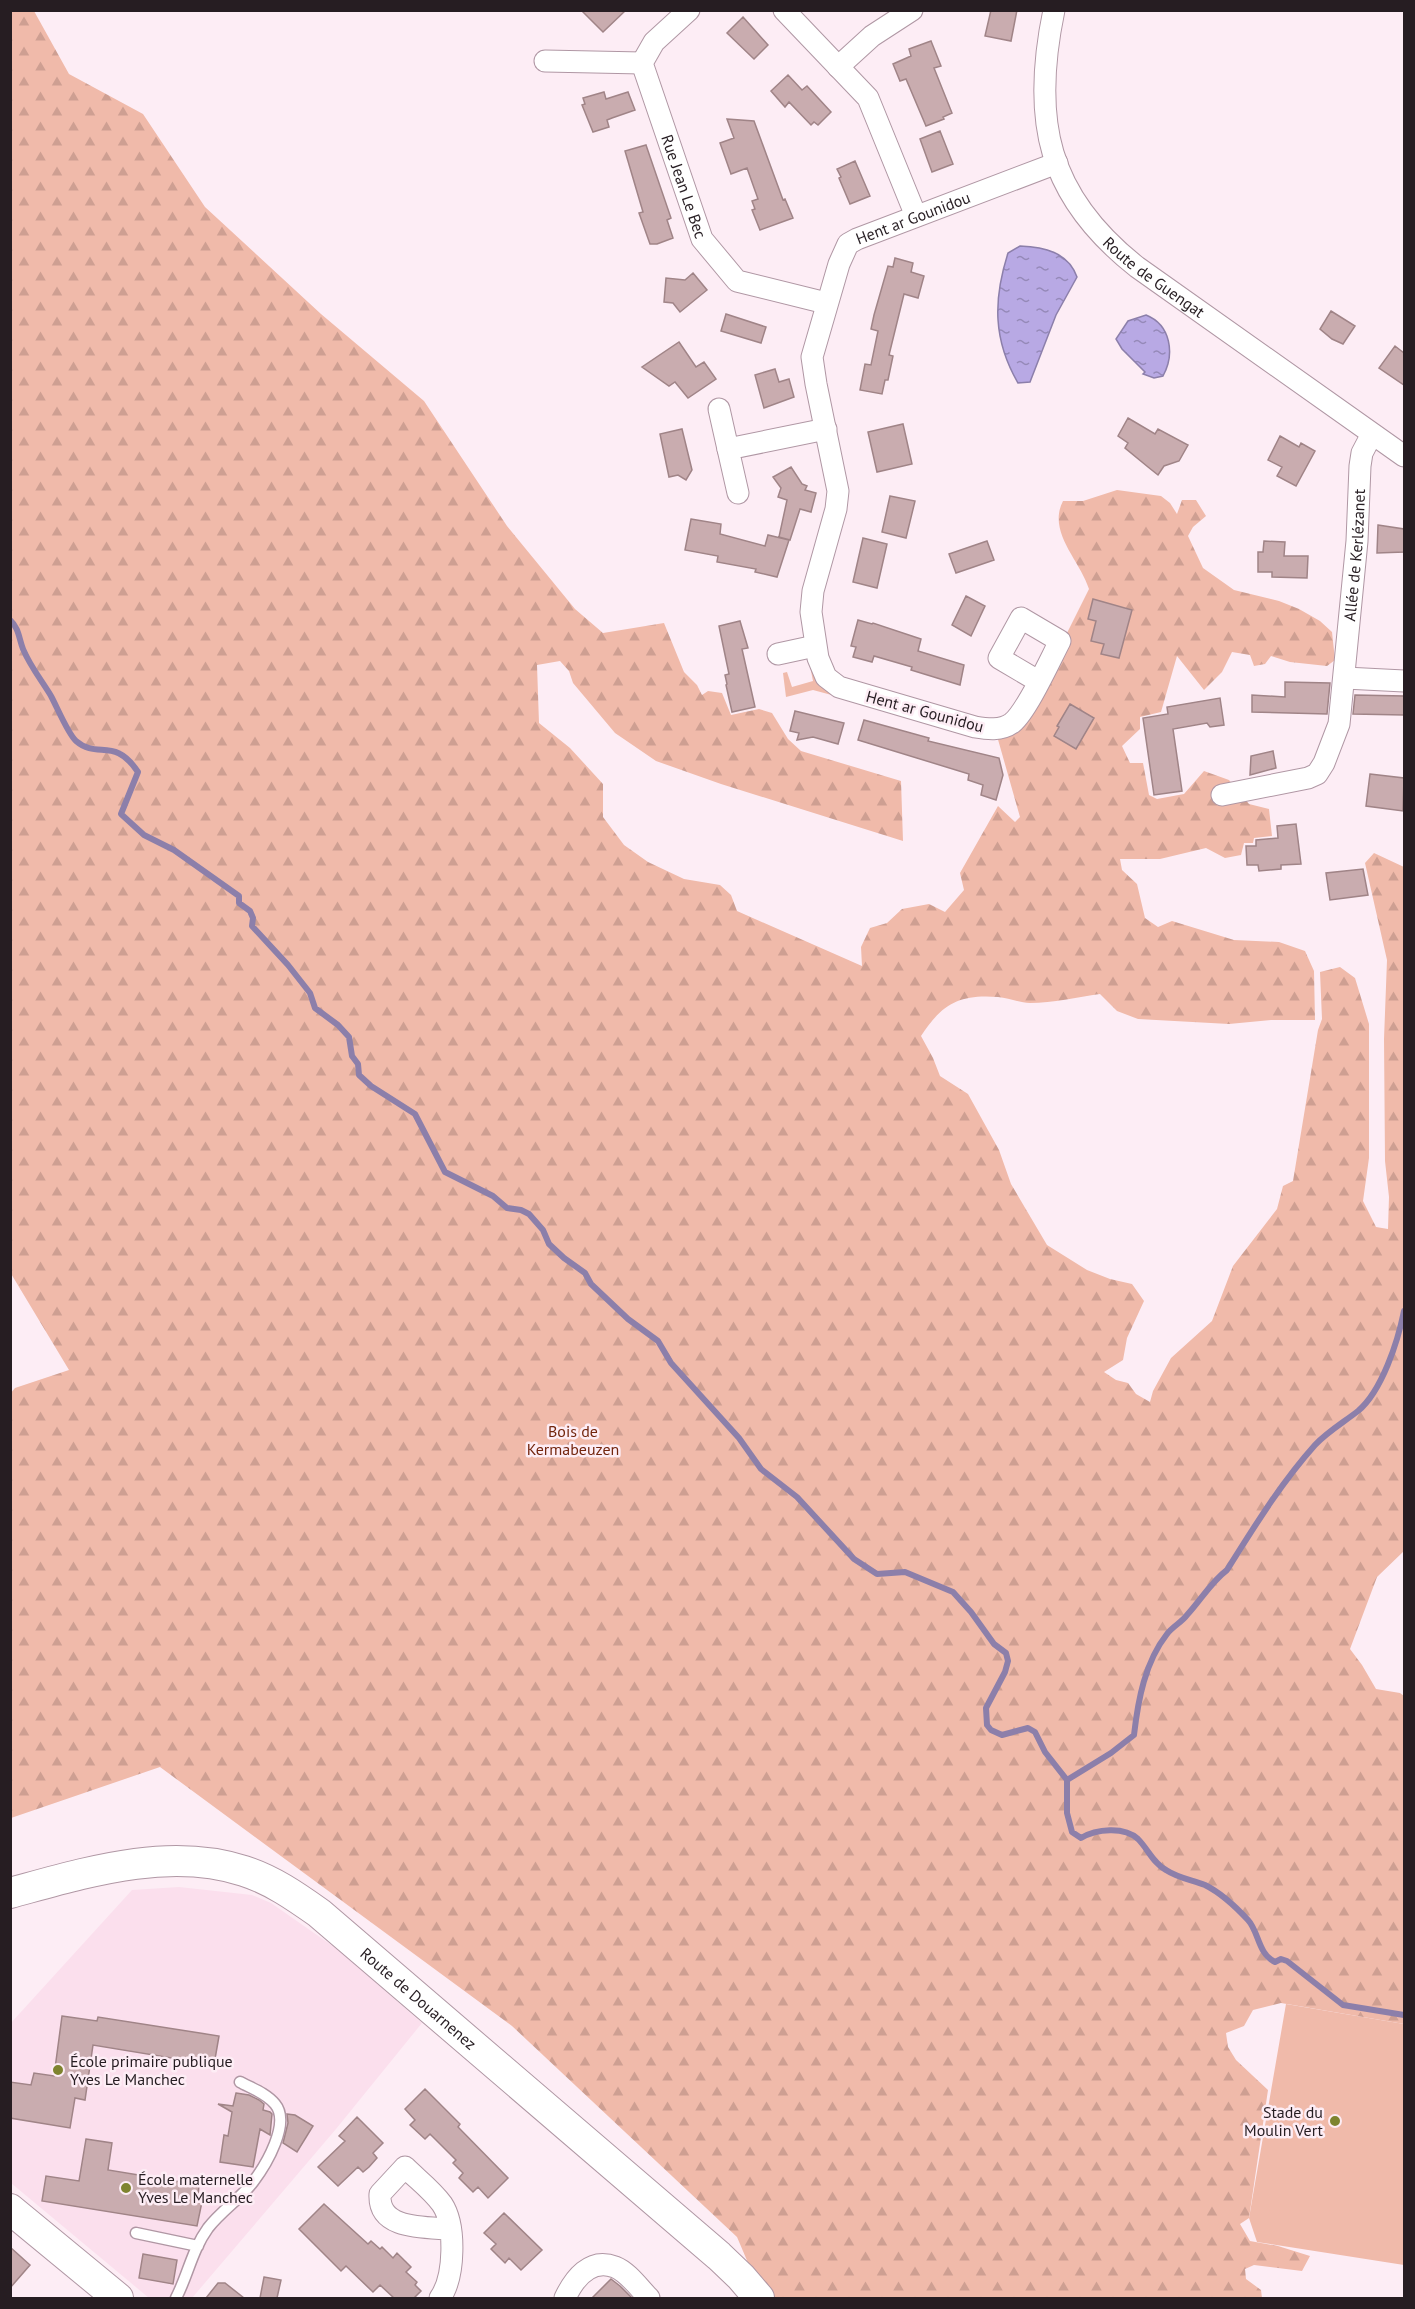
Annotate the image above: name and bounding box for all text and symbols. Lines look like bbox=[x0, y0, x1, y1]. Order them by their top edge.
street label: Rue Jean Le Bec bbox=[657, 132, 711, 241]
street label: Hent ar Gounidou bbox=[853, 187, 973, 249]
street label: Route de Guengat bbox=[1099, 232, 1209, 322]
street label: Allée de Kerlézanet bbox=[1339, 488, 1369, 622]
street label: Hent ar Gounidou bbox=[864, 686, 986, 736]
park label: Bois de Kermabeuzen bbox=[527, 1421, 619, 1459]
street label: Route de Douarnenez bbox=[356, 1943, 481, 2054]
place label: École primaire publique Yves Le Manchec bbox=[70, 2051, 233, 2089]
marker: École primaire publique Yves Le Manchec bbox=[51, 2063, 65, 2077]
place label: Stade du Moulin Vert bbox=[1244, 2102, 1324, 2140]
marker: Stade du Moulin Vert bbox=[1328, 2114, 1342, 2128]
place label: École maternelle Yves Le Manchec bbox=[138, 2169, 253, 2207]
marker: École maternelle Yves Le Manchec bbox=[119, 2181, 133, 2195]

